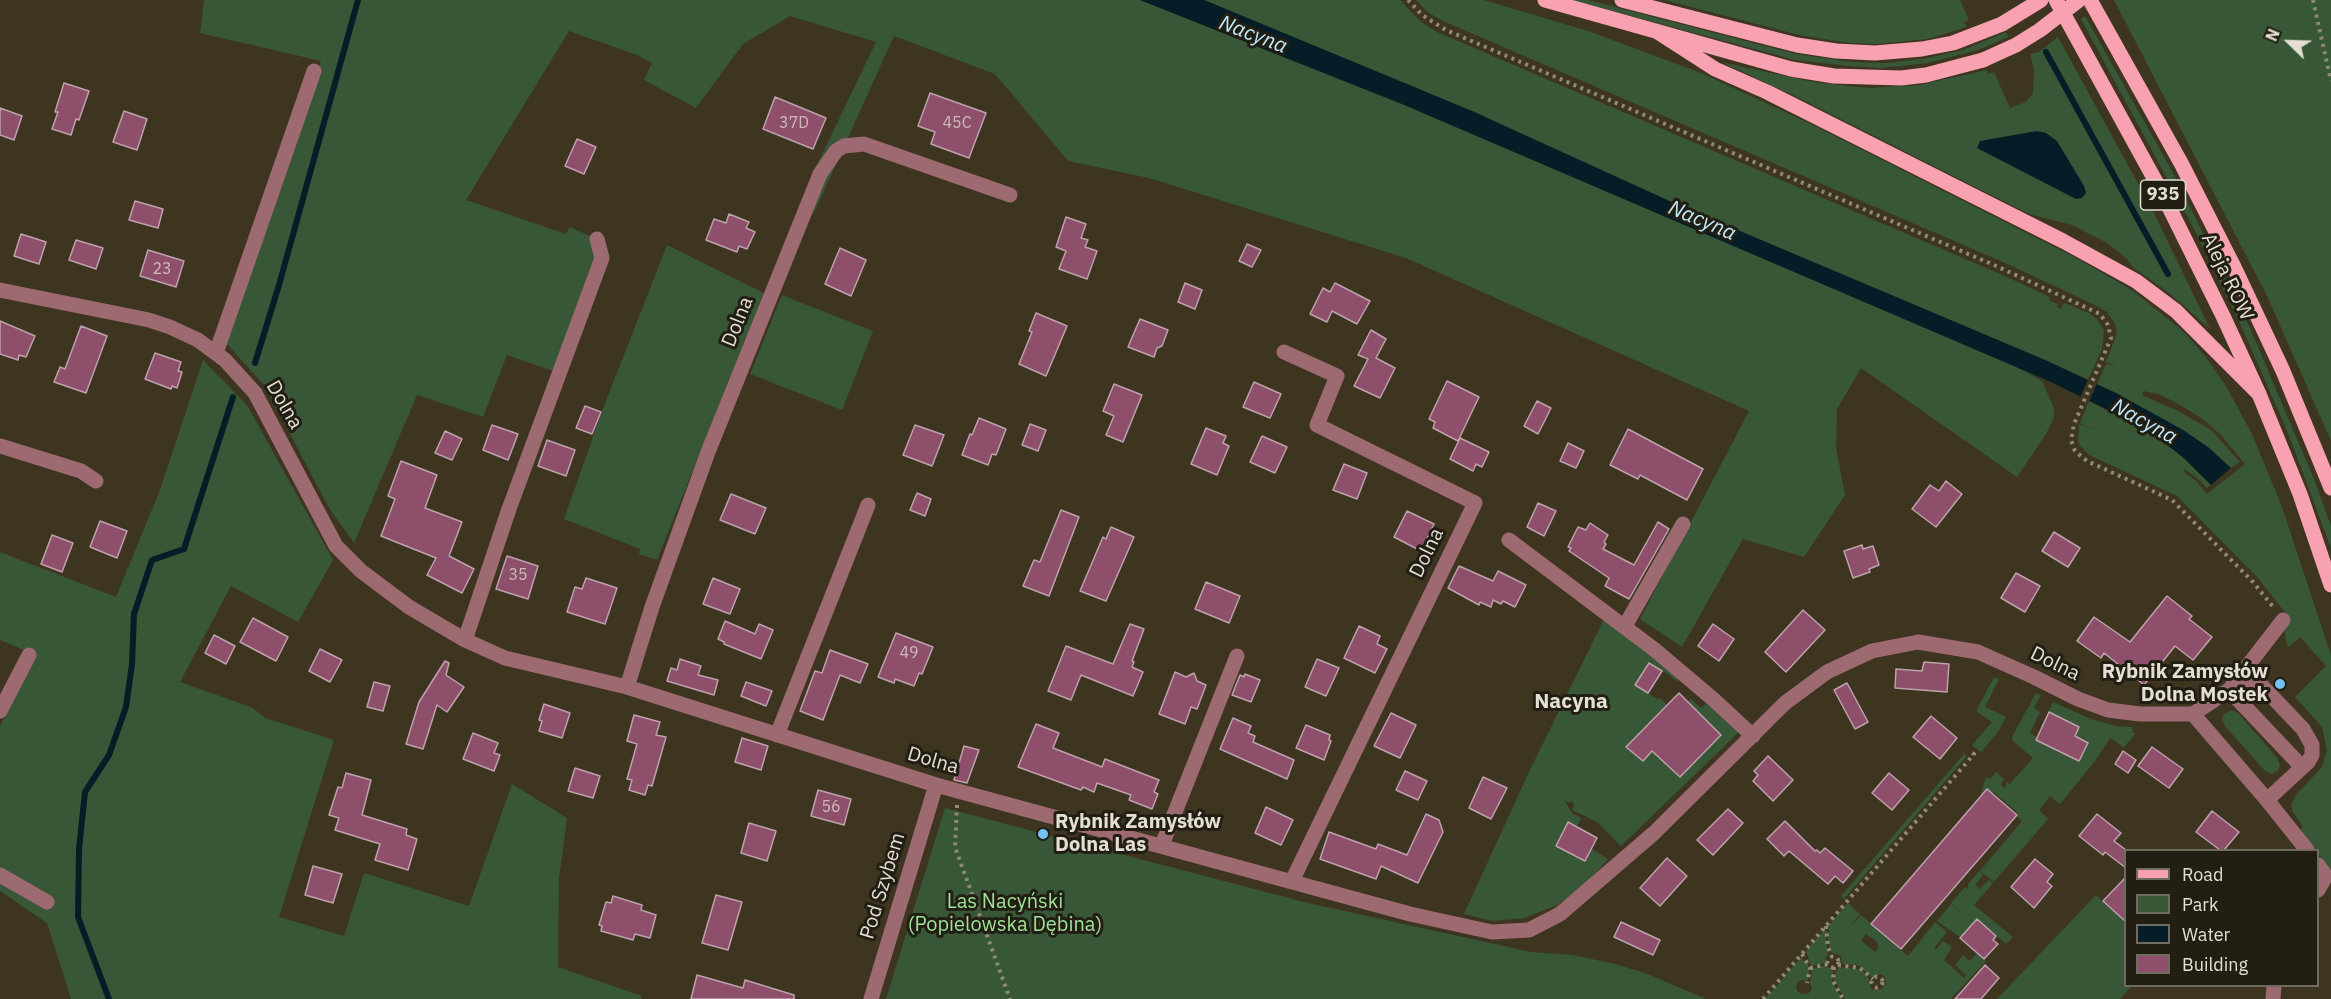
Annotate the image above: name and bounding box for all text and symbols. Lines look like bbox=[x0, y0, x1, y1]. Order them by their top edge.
water label: Nacyna bbox=[1215, 10, 1291, 60]
north arrow bbox=[2259, 12, 2319, 72]
text: N bbox=[2261, 26, 2284, 44]
house number: 37D bbox=[779, 113, 809, 133]
house number: 45C bbox=[942, 113, 972, 133]
road number: 935 bbox=[2140, 180, 2186, 210]
water label: Nacyna bbox=[1664, 196, 1740, 246]
street label: Aleja ROW bbox=[2196, 229, 2258, 325]
house number: 23 bbox=[152, 259, 172, 279]
street label: Dolna bbox=[717, 293, 759, 351]
street label: Dolna bbox=[261, 376, 307, 434]
water label: Nacyna bbox=[2107, 394, 2181, 450]
street label: Dolna bbox=[1405, 524, 1449, 582]
house number: 35 bbox=[508, 565, 528, 585]
street label: Dolna bbox=[2026, 642, 2084, 686]
house number: 49 bbox=[899, 643, 919, 663]
place label: Rybnik Zamysłów Dolna Mostek bbox=[2102, 660, 2268, 707]
marker: Rybnik Zamysłów Dolna Mostek bbox=[2273, 677, 2287, 691]
district label: Nacyna bbox=[1534, 689, 1608, 715]
street label: Dolna bbox=[905, 742, 961, 780]
house number: 56 bbox=[821, 797, 841, 817]
place label: Rybnik Zamysłów Dolna Las bbox=[1055, 810, 1221, 857]
marker: Rybnik Zamysłów Dolna Las bbox=[1036, 827, 1050, 841]
street label: Pod Szybem bbox=[855, 830, 911, 942]
legend bbox=[2124, 849, 2319, 987]
text: Road bbox=[2182, 863, 2223, 886]
park label: Las Nacyński (Popielowska Dębina) bbox=[908, 890, 1102, 937]
text: Park bbox=[2182, 893, 2218, 916]
text: Water bbox=[2182, 923, 2230, 946]
text: Building bbox=[2182, 953, 2248, 976]

